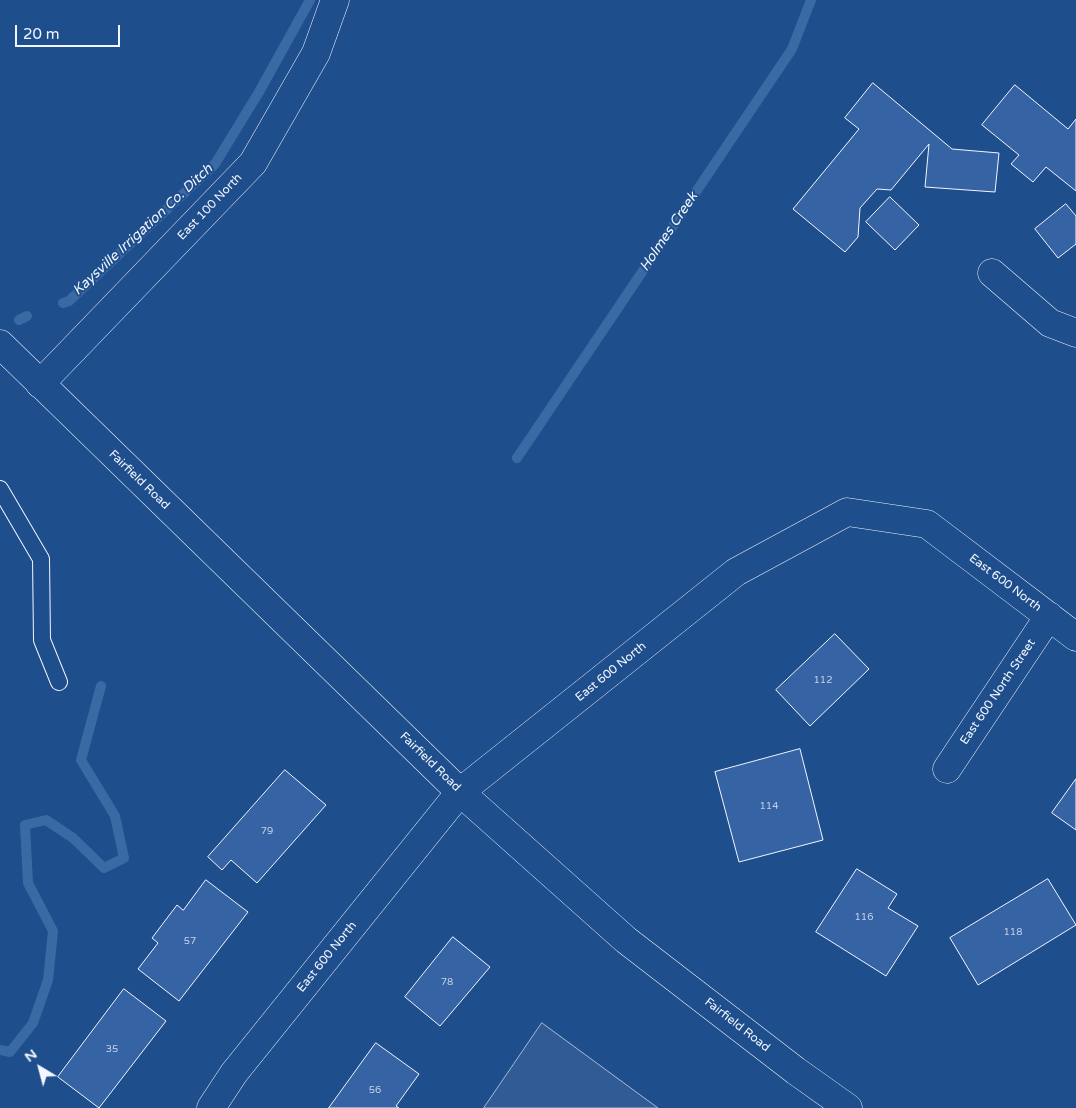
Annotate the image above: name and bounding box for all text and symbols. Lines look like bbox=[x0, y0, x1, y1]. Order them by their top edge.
scale bar bbox=[18, 15, 122, 47]
text: 20 m bbox=[23, 25, 60, 43]
water label: Kaysville Irrigation Co. Ditch bbox=[70, 161, 216, 299]
street label: East 100 North bbox=[175, 171, 245, 243]
water label: Holmes Creek bbox=[636, 189, 702, 275]
street label: Fairfield Road bbox=[106, 447, 172, 513]
street label: East 600 North bbox=[966, 551, 1044, 615]
street label: East 600 North Street bbox=[957, 637, 1039, 747]
street label: East 600 North bbox=[573, 639, 649, 705]
house number: 112 bbox=[814, 674, 832, 686]
street label: Fairfield Road bbox=[397, 729, 463, 795]
house number: 114 bbox=[760, 800, 778, 812]
house number: 79 bbox=[261, 825, 273, 837]
house number: 116 bbox=[855, 911, 873, 923]
street label: East 600 North bbox=[294, 919, 360, 995]
house number: 118 bbox=[1004, 926, 1022, 938]
house number: 57 bbox=[184, 935, 196, 947]
house number: 78 bbox=[441, 976, 453, 988]
street label: Fairfield Road bbox=[701, 995, 773, 1055]
north arrow bbox=[15, 1043, 65, 1093]
house number: 35 bbox=[106, 1043, 118, 1055]
text: N bbox=[21, 1045, 40, 1066]
house number: 56 bbox=[369, 1084, 381, 1096]

